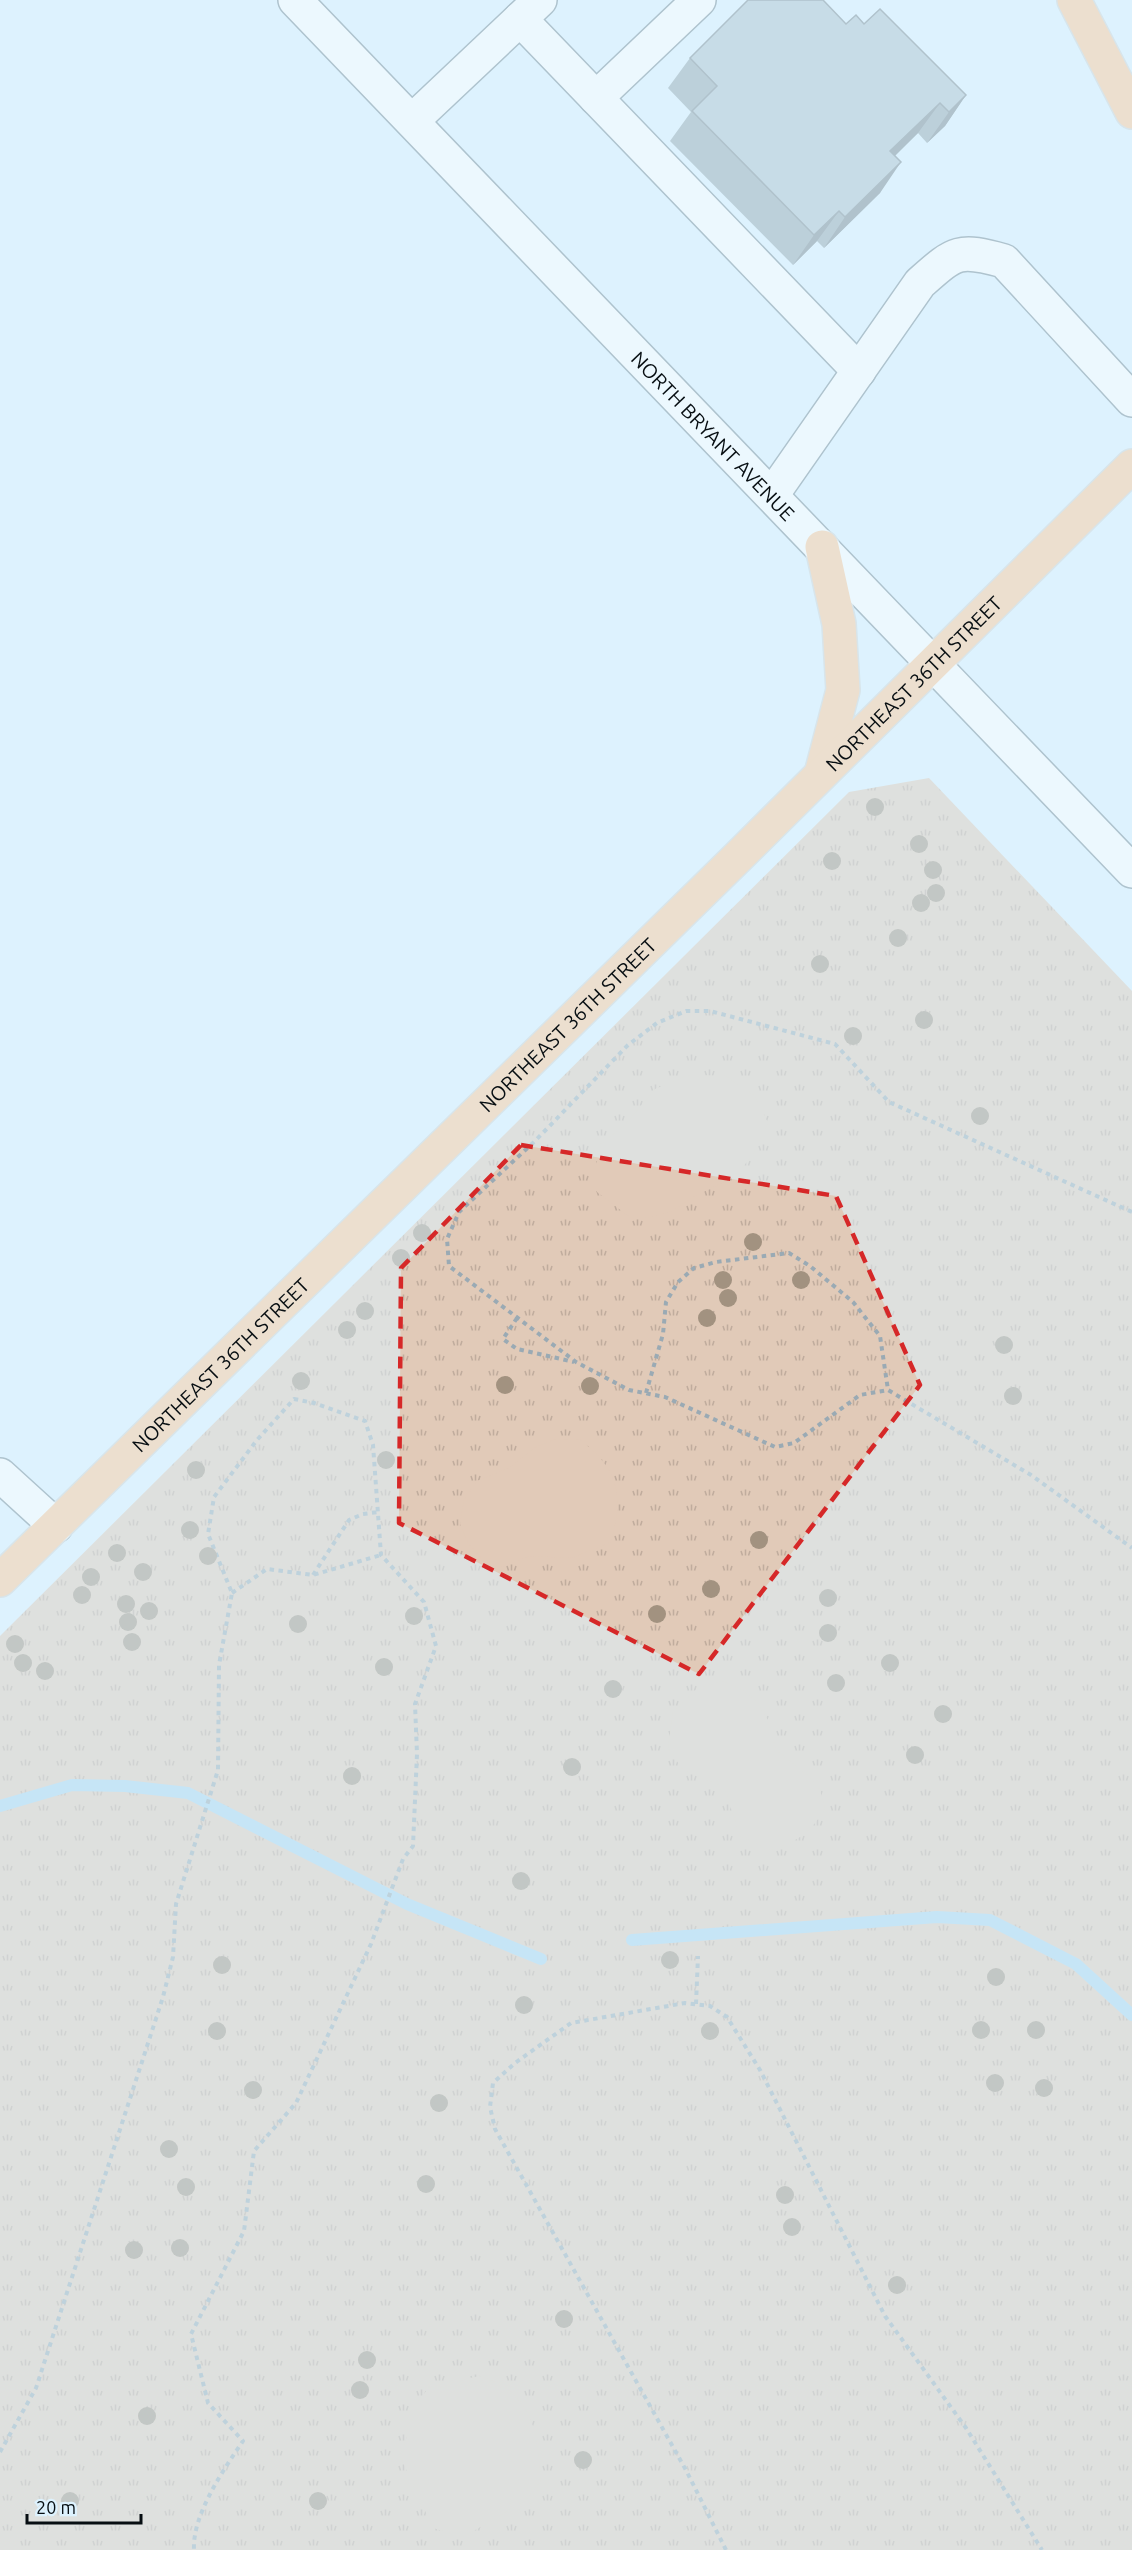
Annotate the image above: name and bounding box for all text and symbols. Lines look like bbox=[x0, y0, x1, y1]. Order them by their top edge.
street label: NORTH BRYANT AVENUE bbox=[627, 346, 800, 525]
street label: NORTHEAST 36TH STREET bbox=[821, 591, 1006, 775]
street label: NORTHEAST 36TH STREET bbox=[474, 933, 660, 1116]
street label: NORTHEAST 36TH STREET bbox=[127, 1273, 313, 1456]
scale bar bbox=[27, 2487, 141, 2525]
text: 20 m bbox=[36, 2497, 76, 2517]

